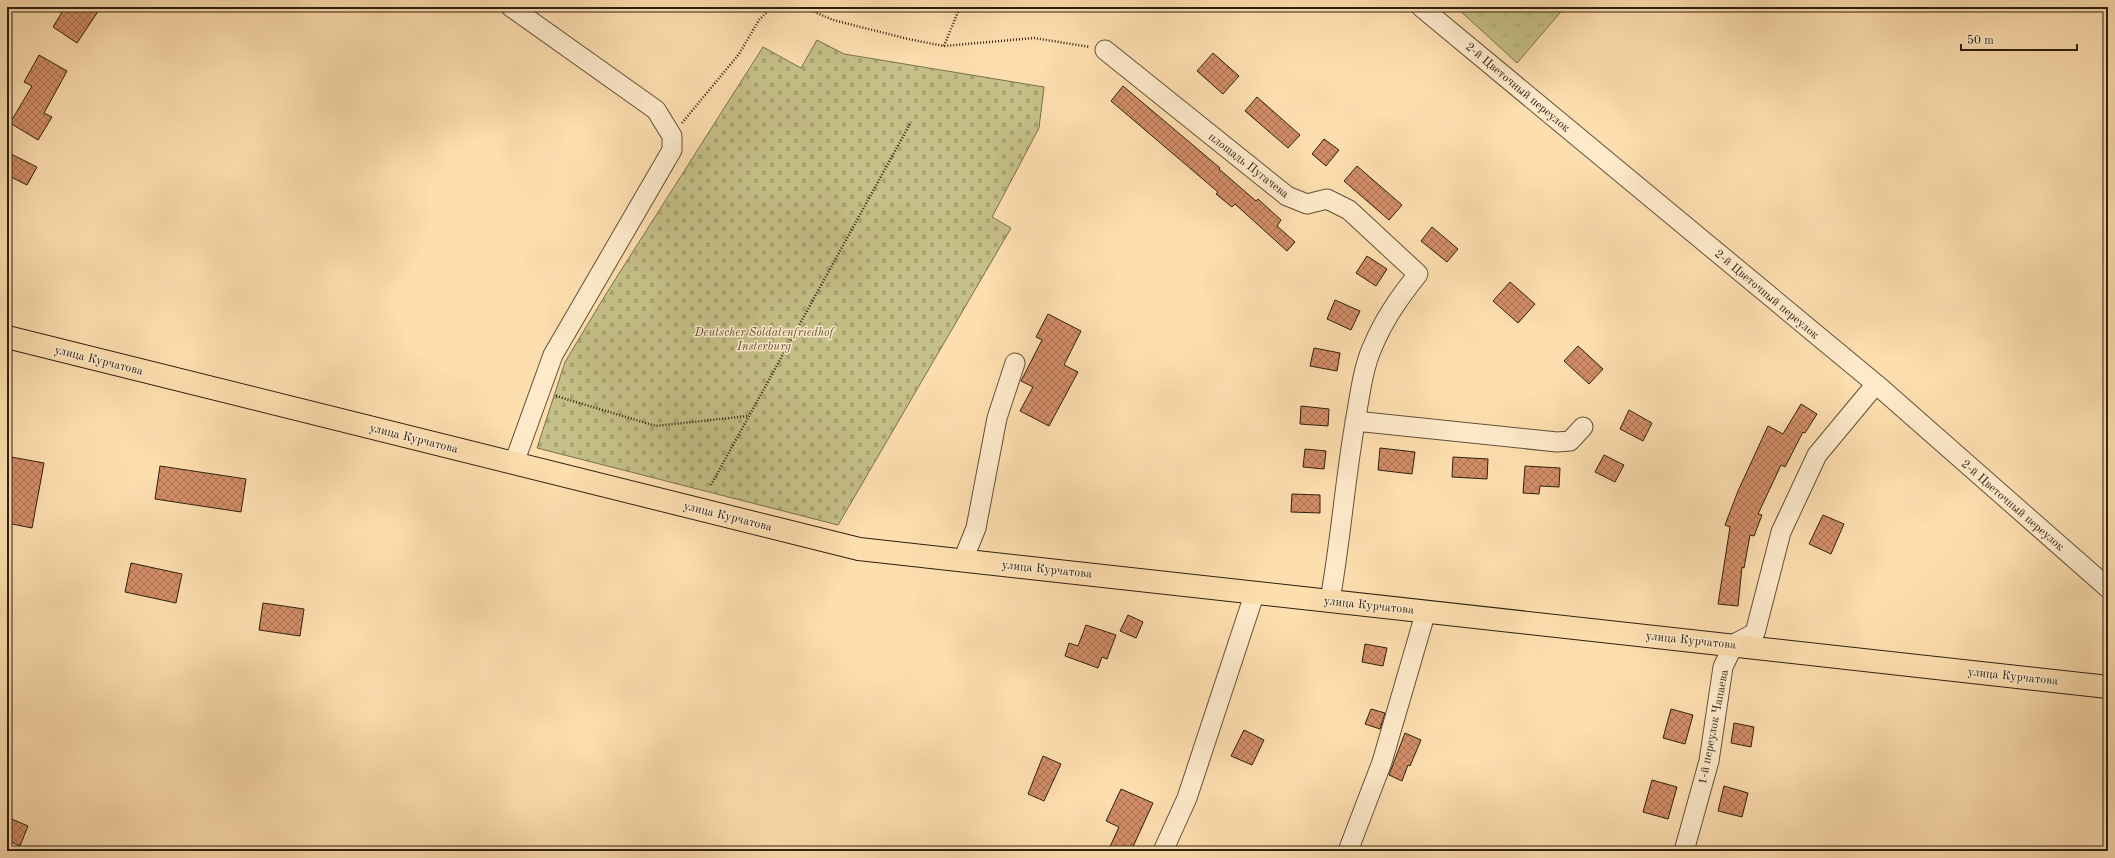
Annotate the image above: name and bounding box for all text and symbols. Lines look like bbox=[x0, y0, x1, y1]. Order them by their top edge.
scale bar bbox=[1961, 26, 2077, 52]
text: 50 m bbox=[1967, 34, 1994, 47]
street label: 2-й Цветочный переулок bbox=[1463, 41, 1572, 135]
street label: площадь Пугачева bbox=[1206, 131, 1291, 201]
street label: 2-й Цветочный переулок bbox=[1712, 248, 1821, 342]
park label: Deutscher Soldatenfriedhof Insterburg bbox=[693, 327, 836, 353]
street label: улица Курчатова bbox=[53, 344, 144, 378]
street label: улица Курчатова bbox=[368, 422, 459, 456]
street label: 2-й Цветочный переулок bbox=[1959, 458, 2066, 553]
street label: улица Курчатова bbox=[682, 500, 773, 534]
street label: улица Курчатова bbox=[1001, 559, 1093, 581]
street label: улица Курчатова bbox=[1323, 595, 1415, 617]
street label: улица Курчатова bbox=[1645, 630, 1737, 652]
street label: улица Курчатова bbox=[1967, 666, 2059, 688]
street label: 1-й переулок Чапаева bbox=[1697, 669, 1731, 786]

